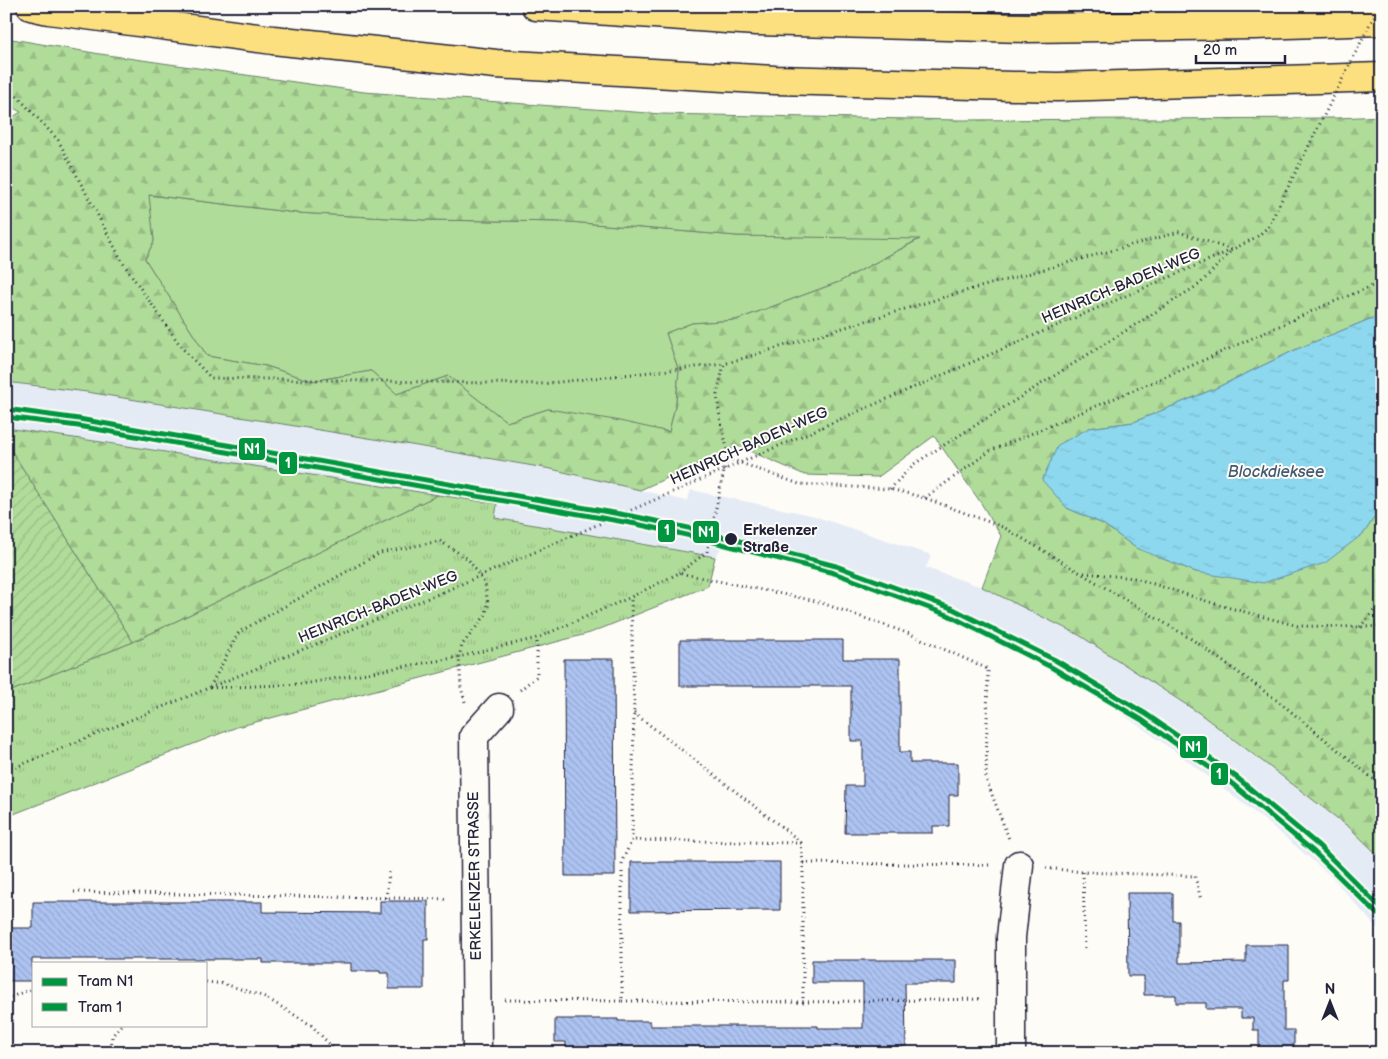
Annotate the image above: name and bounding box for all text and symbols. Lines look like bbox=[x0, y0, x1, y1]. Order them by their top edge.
scale bar bbox=[1196, 32, 1284, 64]
text: 20 m bbox=[1203, 41, 1237, 60]
street label: HEINRICH-BADEN-WEG bbox=[1039, 244, 1203, 328]
street label: HEINRICH-BADEN-WEG bbox=[667, 403, 831, 489]
line badge: N1 bbox=[238, 437, 266, 461]
text: N1 bbox=[244, 441, 260, 458]
line badge: 1 bbox=[278, 451, 298, 475]
text: 1 bbox=[285, 455, 291, 472]
water label: Blockdieksee bbox=[1228, 463, 1324, 482]
line badge: 1 bbox=[657, 519, 676, 543]
line badge: N1 bbox=[692, 520, 720, 544]
place label: Erkelenzer Straße bbox=[743, 521, 818, 557]
text: 1 bbox=[664, 522, 670, 539]
text: N1 bbox=[698, 524, 714, 541]
marker: Erkelenzer Straße bbox=[723, 531, 739, 547]
street label: HEINRICH-BADEN-WEG bbox=[295, 566, 461, 648]
line badge: N1 bbox=[1179, 735, 1208, 759]
text: N1 bbox=[1185, 739, 1201, 756]
line badge: 1 bbox=[1210, 762, 1229, 786]
text: 1 bbox=[1216, 766, 1222, 783]
street label: ERKELENZER STRASSE bbox=[464, 791, 486, 961]
legend bbox=[32, 962, 208, 1026]
text: Tram N1 bbox=[78, 972, 133, 991]
north arrow bbox=[1306, 976, 1356, 1026]
text: N bbox=[1325, 981, 1335, 998]
text: Tram 1 bbox=[78, 998, 122, 1017]

